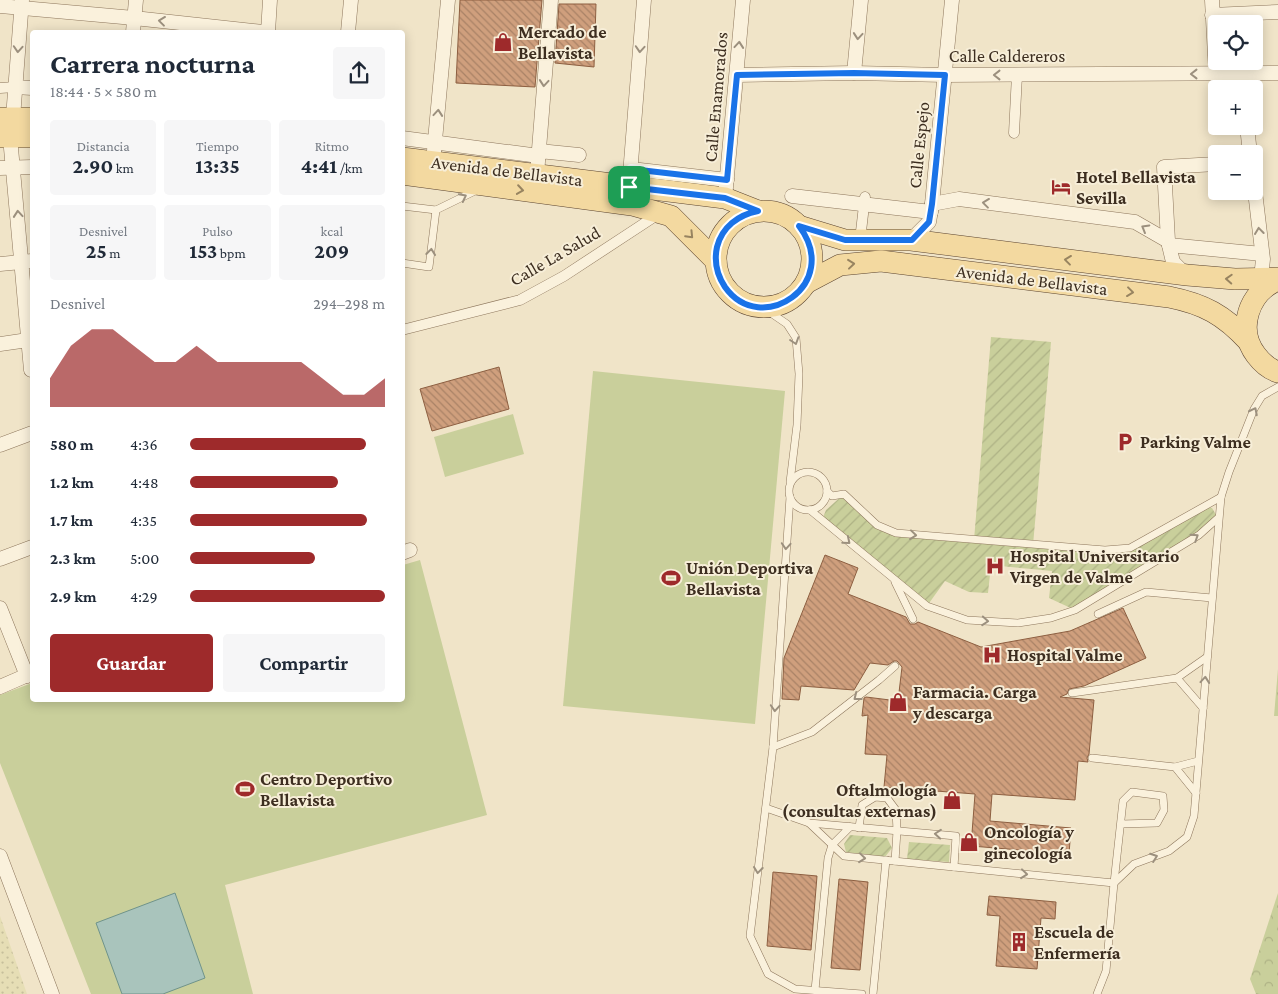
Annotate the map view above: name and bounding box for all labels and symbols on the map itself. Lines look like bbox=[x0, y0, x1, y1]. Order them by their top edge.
one-way arrow bbox=[158, 16, 166, 27]
place label: Mercado de Bellavista bbox=[518, 22, 607, 63]
shop icon: Mercado de Bellavista bbox=[492, 31, 514, 53]
street label: Calle Enamorados bbox=[700, 31, 732, 163]
one-way arrow bbox=[853, 33, 864, 41]
one-way arrow bbox=[733, 41, 744, 49]
one-way arrow bbox=[13, 45, 24, 53]
one-way arrow bbox=[635, 45, 646, 53]
street label: Calle Caldereros bbox=[949, 46, 1065, 66]
one-way arrow bbox=[1190, 69, 1198, 79]
one-way arrow bbox=[993, 70, 1000, 80]
one-way arrow bbox=[539, 80, 550, 88]
street label: Calle Espejo bbox=[904, 101, 935, 189]
one-way arrow bbox=[432, 109, 443, 117]
street label: Avenida de Bellavista bbox=[430, 152, 584, 190]
pin bbox=[608, 166, 650, 208]
place label: Hotel Bellavista Sevilla bbox=[1076, 167, 1196, 208]
hotel icon: Hotel Bellavista Sevilla bbox=[1050, 176, 1072, 198]
one-way arrow bbox=[516, 184, 525, 194]
one-way arrow bbox=[458, 192, 467, 203]
one-way arrow bbox=[981, 198, 989, 209]
one-way arrow bbox=[12, 209, 23, 217]
street label: Calle La Salud bbox=[506, 222, 604, 290]
one-way arrow bbox=[1142, 225, 1151, 235]
one-way arrow bbox=[1255, 226, 1265, 235]
one-way arrow bbox=[684, 229, 693, 238]
one-way arrow bbox=[425, 247, 436, 255]
one-way arrow bbox=[1064, 255, 1072, 266]
one-way arrow bbox=[847, 259, 855, 270]
street label: Avenida de Bellavista bbox=[955, 261, 1109, 299]
one-way arrow bbox=[1225, 273, 1233, 284]
one-way arrow bbox=[1127, 286, 1135, 297]
one-way arrow bbox=[790, 336, 800, 344]
one-way arrow bbox=[1247, 407, 1258, 416]
parking icon: Parking Valme bbox=[1114, 431, 1136, 453]
place label: Parking Valme bbox=[1140, 432, 1251, 452]
one-way arrow bbox=[909, 529, 917, 540]
one-way arrow bbox=[1189, 534, 1199, 543]
one-way arrow bbox=[842, 536, 851, 545]
one-way arrow bbox=[781, 542, 792, 550]
place label: Hospital Universitario Virgen de Valme bbox=[1009, 546, 1179, 587]
hospital icon: Hospital Universitario Virgen de Valme bbox=[984, 555, 1006, 577]
place label: Unión Deportiva Bellavista bbox=[686, 558, 814, 599]
sports icon: Unión Deportiva Bellavista bbox=[660, 567, 682, 589]
one-way arrow bbox=[981, 615, 989, 626]
hospital icon: Hospital Valme bbox=[981, 644, 1003, 666]
place label: Hospital Valme bbox=[1007, 645, 1123, 665]
one-way arrow bbox=[1200, 676, 1211, 684]
place label: Farmacia. Carga y descarga bbox=[912, 682, 1037, 723]
one-way arrow bbox=[854, 691, 863, 700]
shop icon: Farmacia. Carga y descarga bbox=[887, 691, 909, 713]
one-way arrow bbox=[770, 704, 781, 712]
place label: Centro Deportivo Bellavista bbox=[260, 769, 392, 810]
sports icon: Centro Deportivo Bellavista bbox=[234, 778, 256, 800]
place label: Oftalmología (consultas externas) bbox=[782, 780, 937, 822]
shop icon: Oftalmología (consultas externas) bbox=[941, 789, 963, 811]
place label: Oncología y ginecología bbox=[984, 822, 1074, 863]
one-way arrow bbox=[934, 829, 942, 840]
shop icon: Oncología y ginecología bbox=[958, 831, 980, 853]
one-way arrow bbox=[858, 852, 866, 863]
one-way arrow bbox=[1149, 853, 1157, 863]
one-way arrow bbox=[753, 866, 764, 874]
one-way arrow bbox=[1020, 868, 1028, 879]
place label: Escuela de Enfermería bbox=[1034, 922, 1121, 963]
building icon: Escuela de Enfermería bbox=[1008, 931, 1030, 953]

